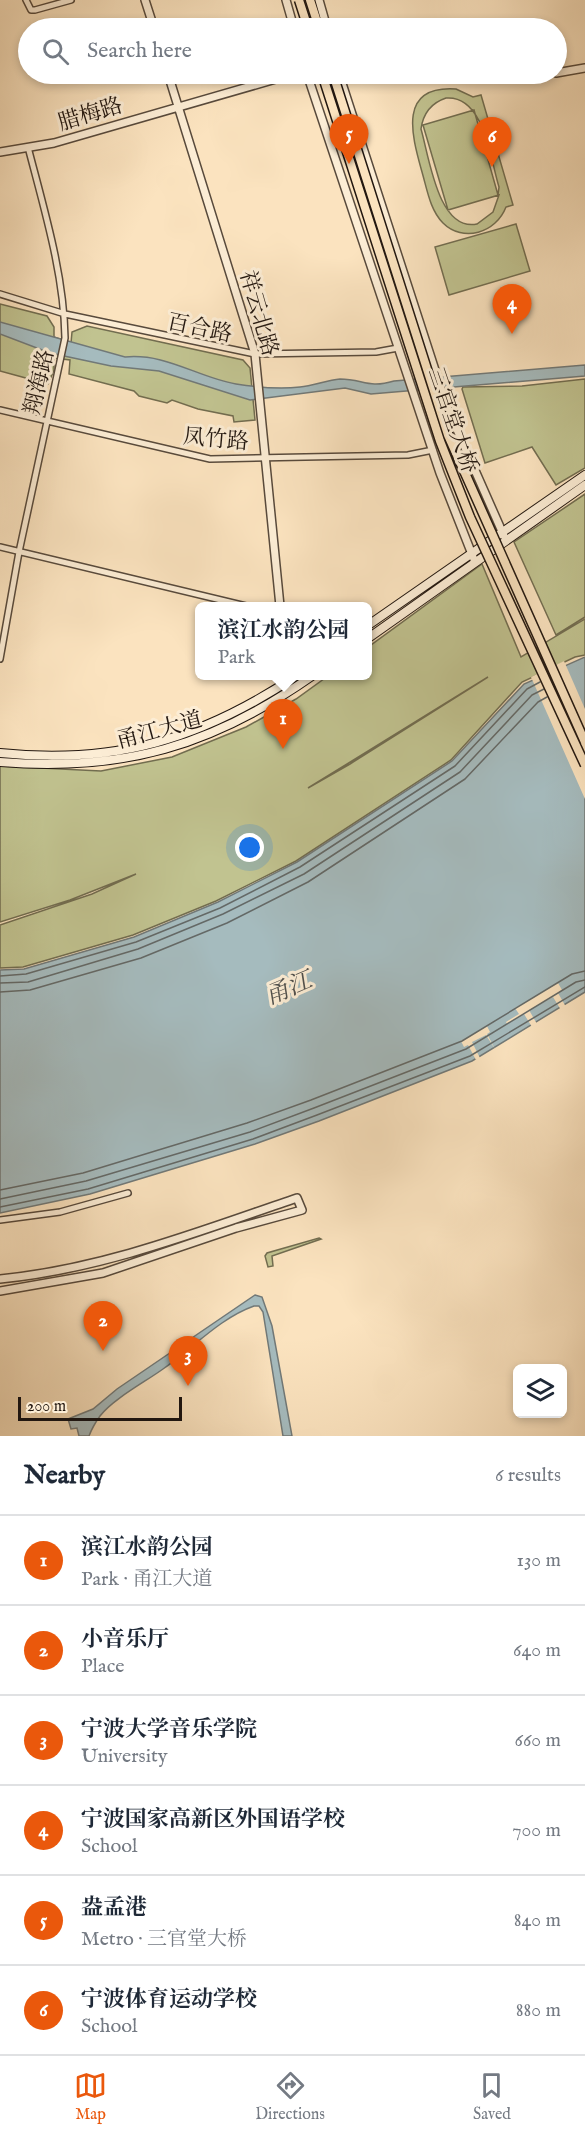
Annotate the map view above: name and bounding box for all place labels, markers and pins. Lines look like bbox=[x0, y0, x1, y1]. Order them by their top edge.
pin: 5 bbox=[330, 114, 368, 164]
pin: 6 bbox=[472, 118, 512, 167]
pin: 4 bbox=[492, 284, 532, 334]
pin: 1 bbox=[264, 700, 302, 749]
pin: 2 bbox=[84, 1302, 122, 1351]
pin: 3 bbox=[168, 1336, 207, 1386]

